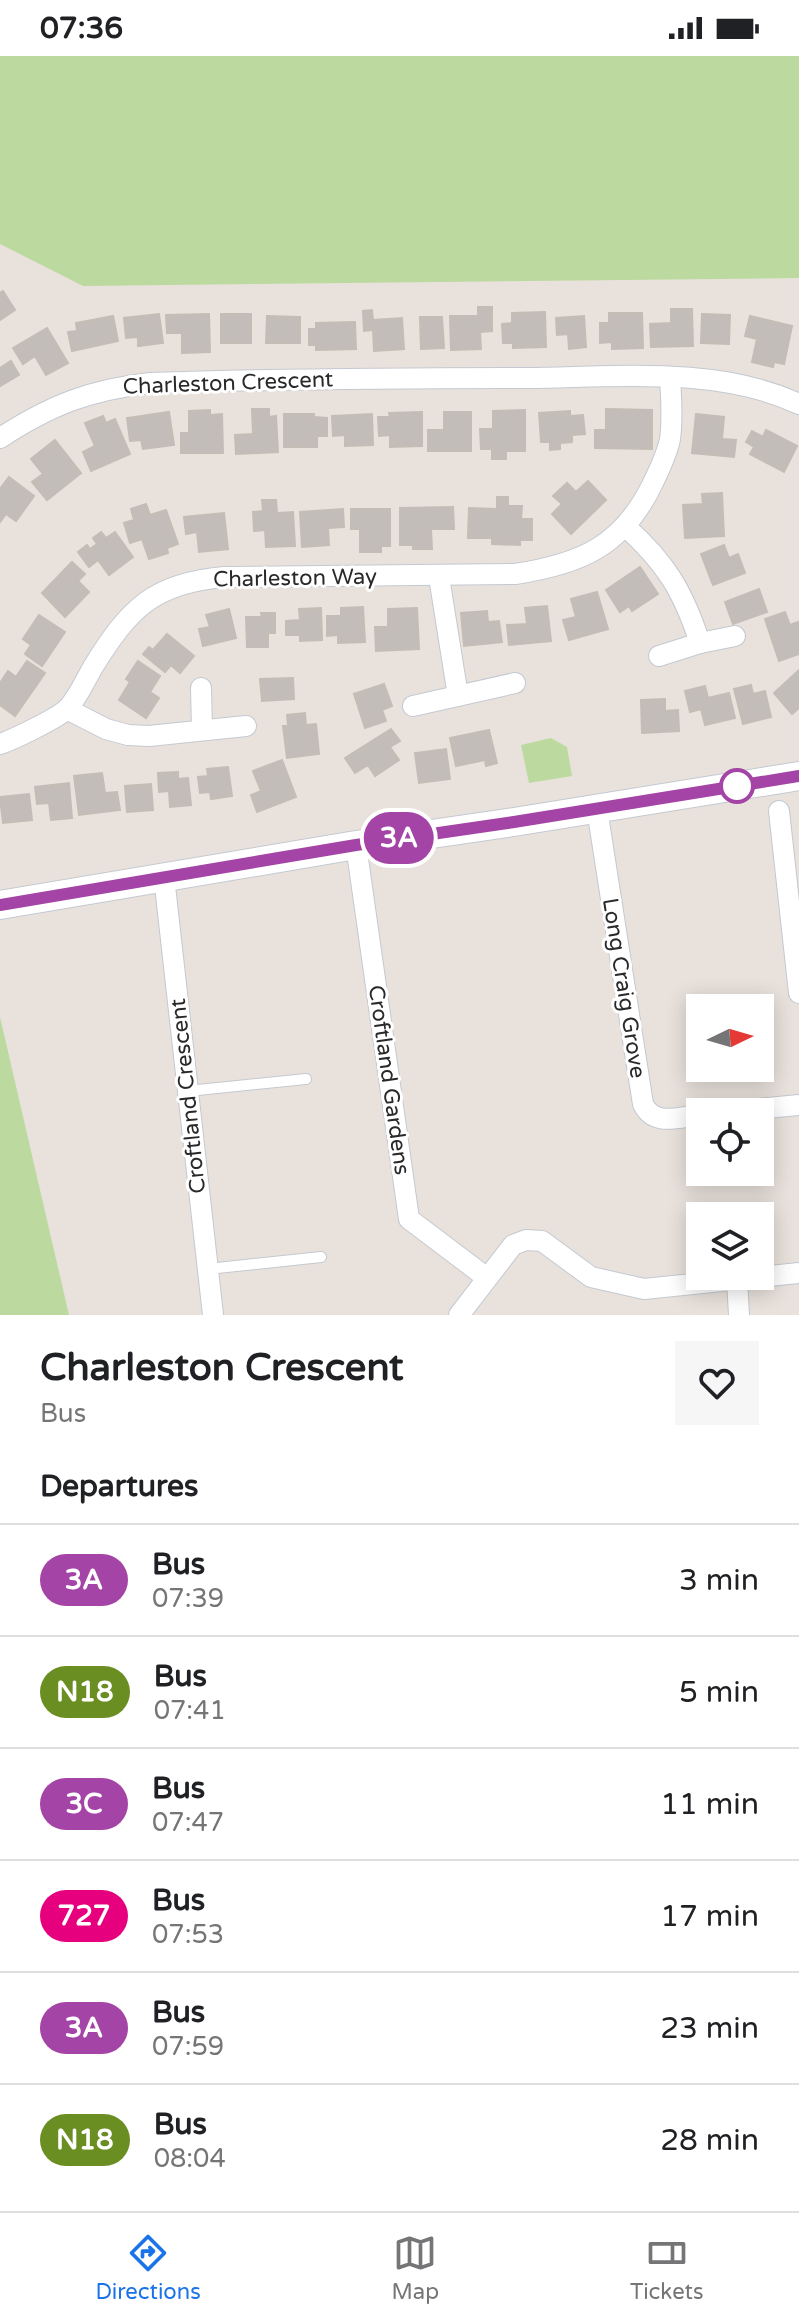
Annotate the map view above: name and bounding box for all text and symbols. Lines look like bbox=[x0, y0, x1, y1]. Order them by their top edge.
text: 07:36 bbox=[40, 10, 123, 47]
street label: Charleston Crescent bbox=[122, 366, 334, 400]
street label: Charleston Way bbox=[213, 564, 377, 592]
unlabelled marker bbox=[720, 769, 754, 803]
line badge: 3A bbox=[363, 812, 435, 864]
text: 3A bbox=[380, 821, 418, 855]
street label: Long Craig Grove bbox=[597, 896, 651, 1080]
street label: Croftland Gardens bbox=[363, 983, 415, 1177]
north arrow bbox=[686, 994, 774, 1082]
map controls bbox=[686, 994, 774, 1290]
street label: Croftland Crescent bbox=[165, 997, 211, 1195]
button: locate bbox=[686, 1098, 774, 1186]
button: layers bbox=[686, 1202, 774, 1290]
button: heart bbox=[675, 1341, 759, 1425]
text: Charleston Crescent bbox=[40, 1345, 404, 1391]
text: Bus bbox=[40, 1398, 86, 1429]
text: Departures bbox=[40, 1468, 198, 1505]
text: Bus bbox=[152, 1546, 205, 1583]
text: 3 min bbox=[679, 1562, 759, 1599]
text: 3A bbox=[65, 1563, 103, 1597]
text: 07:39 bbox=[152, 1583, 224, 1614]
text: Bus bbox=[154, 1658, 207, 1695]
text: 5 min bbox=[679, 1674, 759, 1711]
text: N18 bbox=[56, 1675, 114, 1709]
text: 07:41 bbox=[154, 1695, 226, 1726]
text: Bus bbox=[152, 1770, 205, 1807]
text: 11 min bbox=[660, 1786, 759, 1823]
text: 3C bbox=[65, 1787, 103, 1821]
text: 07:47 bbox=[152, 1807, 224, 1838]
text: Bus bbox=[152, 1882, 205, 1919]
text: 17 min bbox=[660, 1898, 759, 1935]
text: 727 bbox=[58, 1899, 110, 1933]
text: 07:53 bbox=[152, 1919, 224, 1950]
text: Bus bbox=[152, 1994, 205, 2031]
text: 23 min bbox=[660, 2010, 759, 2047]
text: 3A bbox=[65, 2011, 103, 2045]
text: 07:59 bbox=[152, 2031, 224, 2062]
text: Bus bbox=[154, 2106, 207, 2143]
text: 28 min bbox=[660, 2122, 759, 2159]
text: N18 bbox=[56, 2123, 114, 2157]
text: 08:04 bbox=[154, 2143, 226, 2174]
tab: Directions bbox=[95, 2231, 201, 2305]
tab: Map bbox=[392, 2231, 439, 2305]
tab: Tickets bbox=[630, 2231, 704, 2305]

